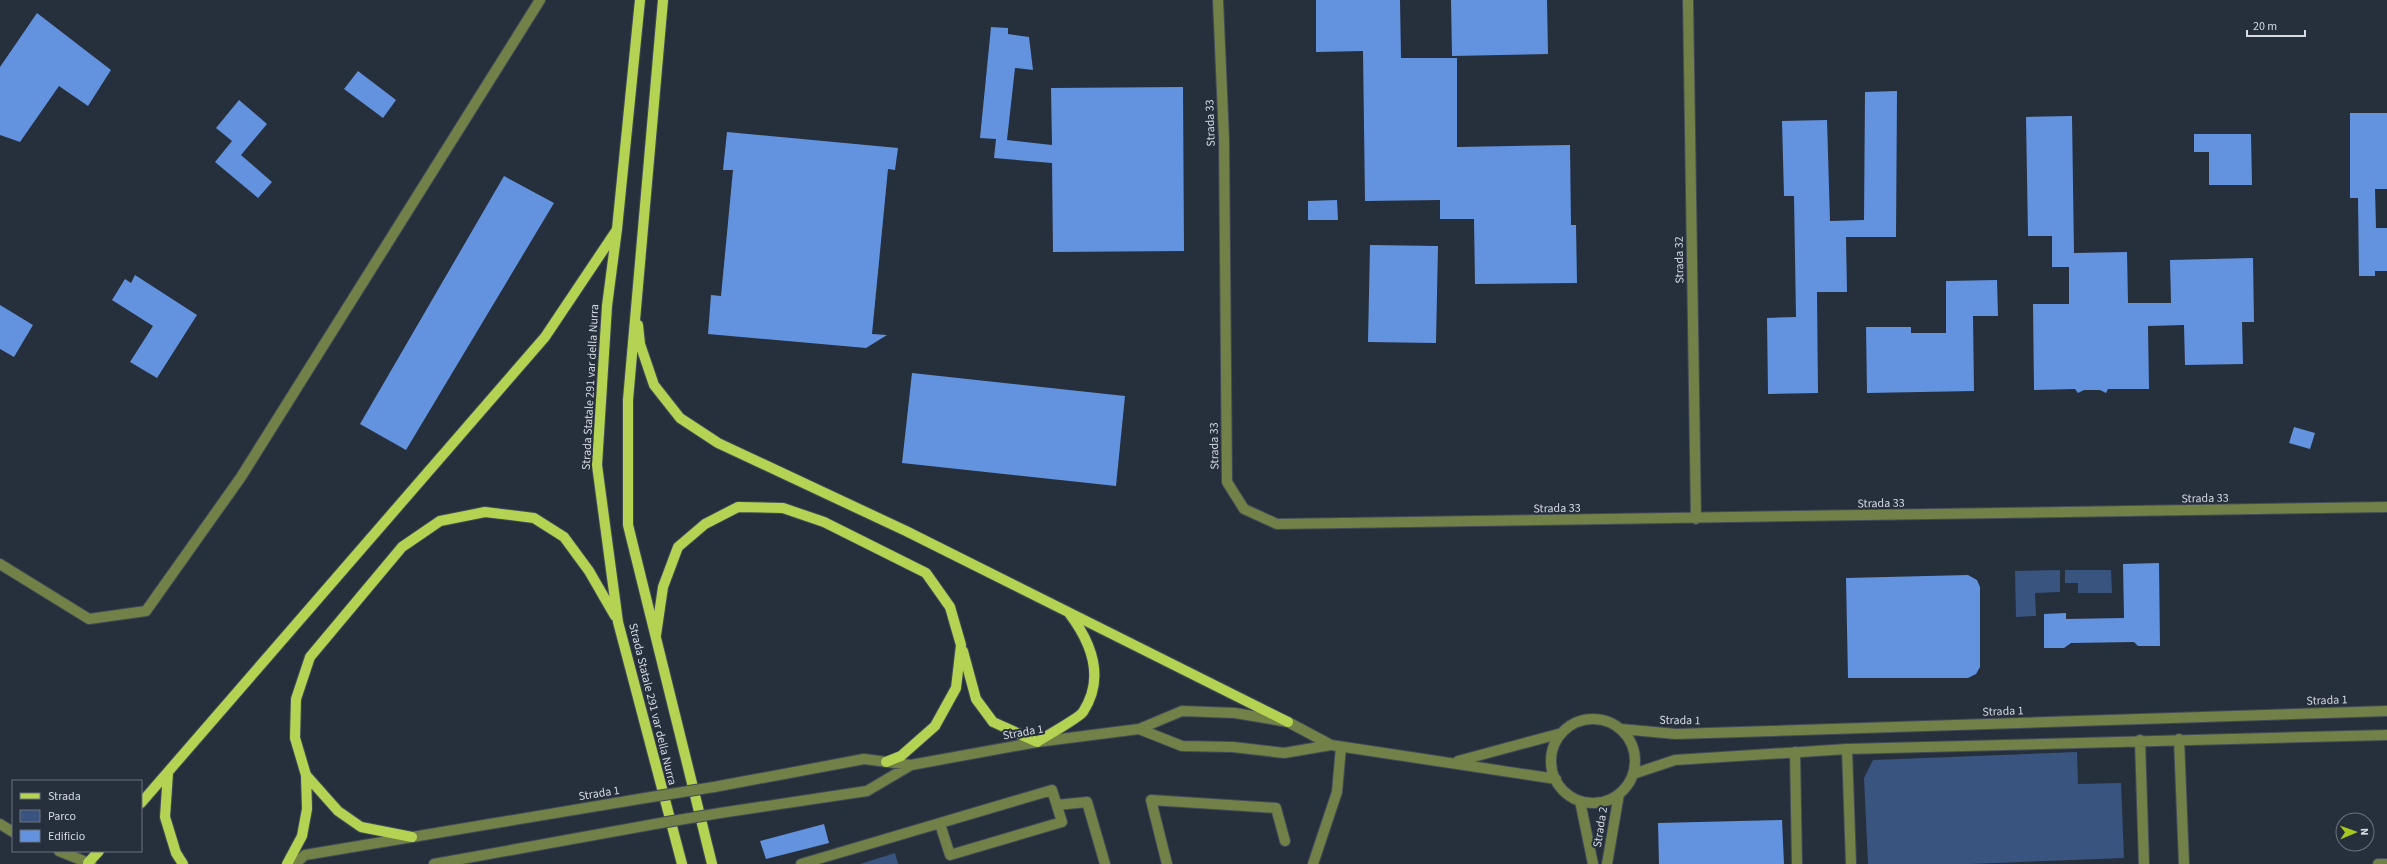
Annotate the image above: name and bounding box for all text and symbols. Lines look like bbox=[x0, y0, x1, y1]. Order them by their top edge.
scale bar bbox=[2247, 12, 2305, 38]
text: 20 m bbox=[2253, 18, 2277, 35]
street label: Strada 33 bbox=[1201, 99, 1220, 147]
street label: Strada 32 bbox=[1671, 236, 1688, 284]
street label: Strada Statale 291 var della Nurra bbox=[578, 304, 603, 470]
street label: Strada 33 bbox=[1206, 422, 1223, 470]
street label: Strada 33 bbox=[2181, 490, 2229, 507]
street label: Strada 33 bbox=[1857, 495, 1905, 512]
street label: Strada 33 bbox=[1533, 500, 1581, 517]
street label: Strada Statale 291 var della Nurra bbox=[624, 621, 681, 787]
street label: Strada 1 bbox=[2306, 691, 2348, 710]
street label: Strada 1 bbox=[1982, 702, 2024, 721]
street label: Strada 1 bbox=[1659, 712, 1701, 729]
street label: Strada 1 bbox=[1001, 721, 1045, 744]
legend bbox=[12, 780, 142, 852]
street label: Strada 1 bbox=[577, 782, 621, 805]
text: Strada bbox=[48, 788, 81, 805]
street label: Strada 2 bbox=[1589, 805, 1612, 849]
text: Parco bbox=[48, 808, 76, 825]
north arrow bbox=[2335, 812, 2375, 852]
text: Edificio bbox=[48, 828, 85, 845]
text: N bbox=[2357, 828, 2372, 836]

